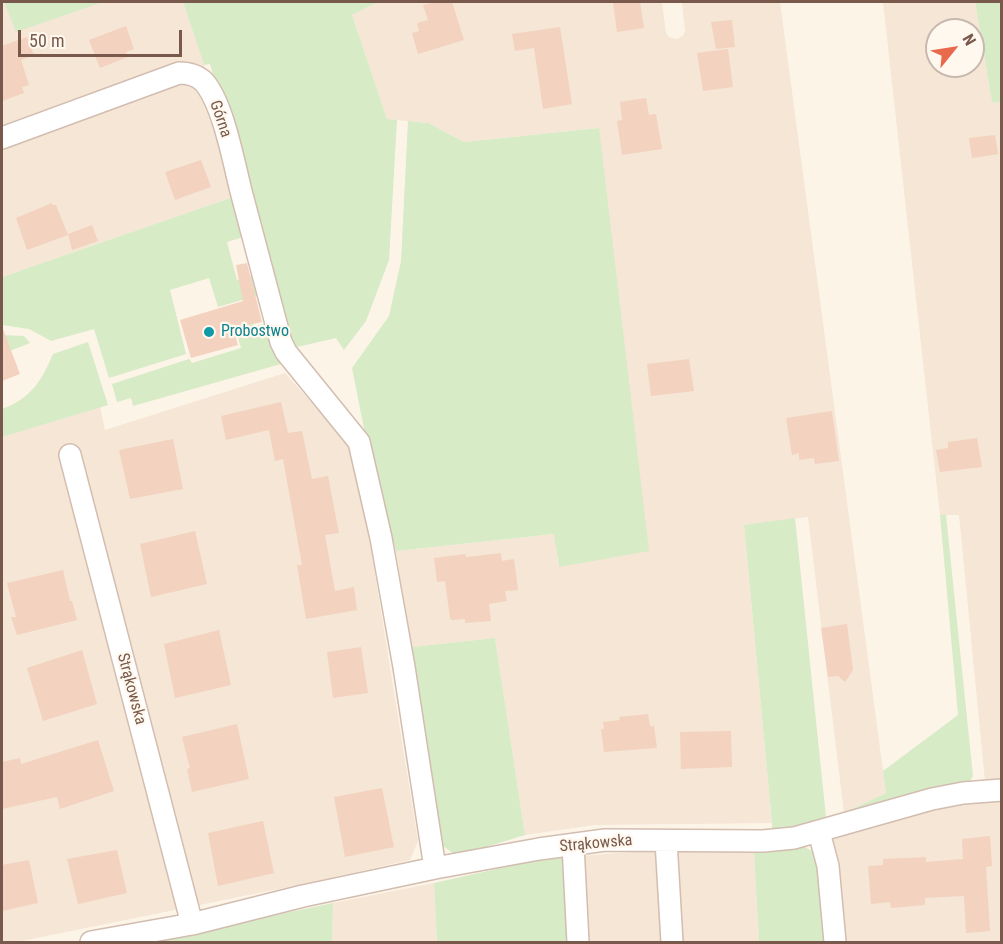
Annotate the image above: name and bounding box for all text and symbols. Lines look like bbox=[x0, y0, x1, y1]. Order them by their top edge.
scale bar bbox=[21, 18, 184, 56]
north arrow bbox=[925, 18, 985, 78]
text: 50 m bbox=[29, 30, 64, 51]
text: N bbox=[959, 31, 980, 49]
street label: Górna bbox=[205, 98, 235, 140]
place label: Probostwo bbox=[221, 322, 289, 342]
marker: Probostwo bbox=[202, 325, 216, 339]
street label: Strąkowska bbox=[112, 651, 150, 727]
street label: Strąkowska bbox=[559, 831, 633, 857]

